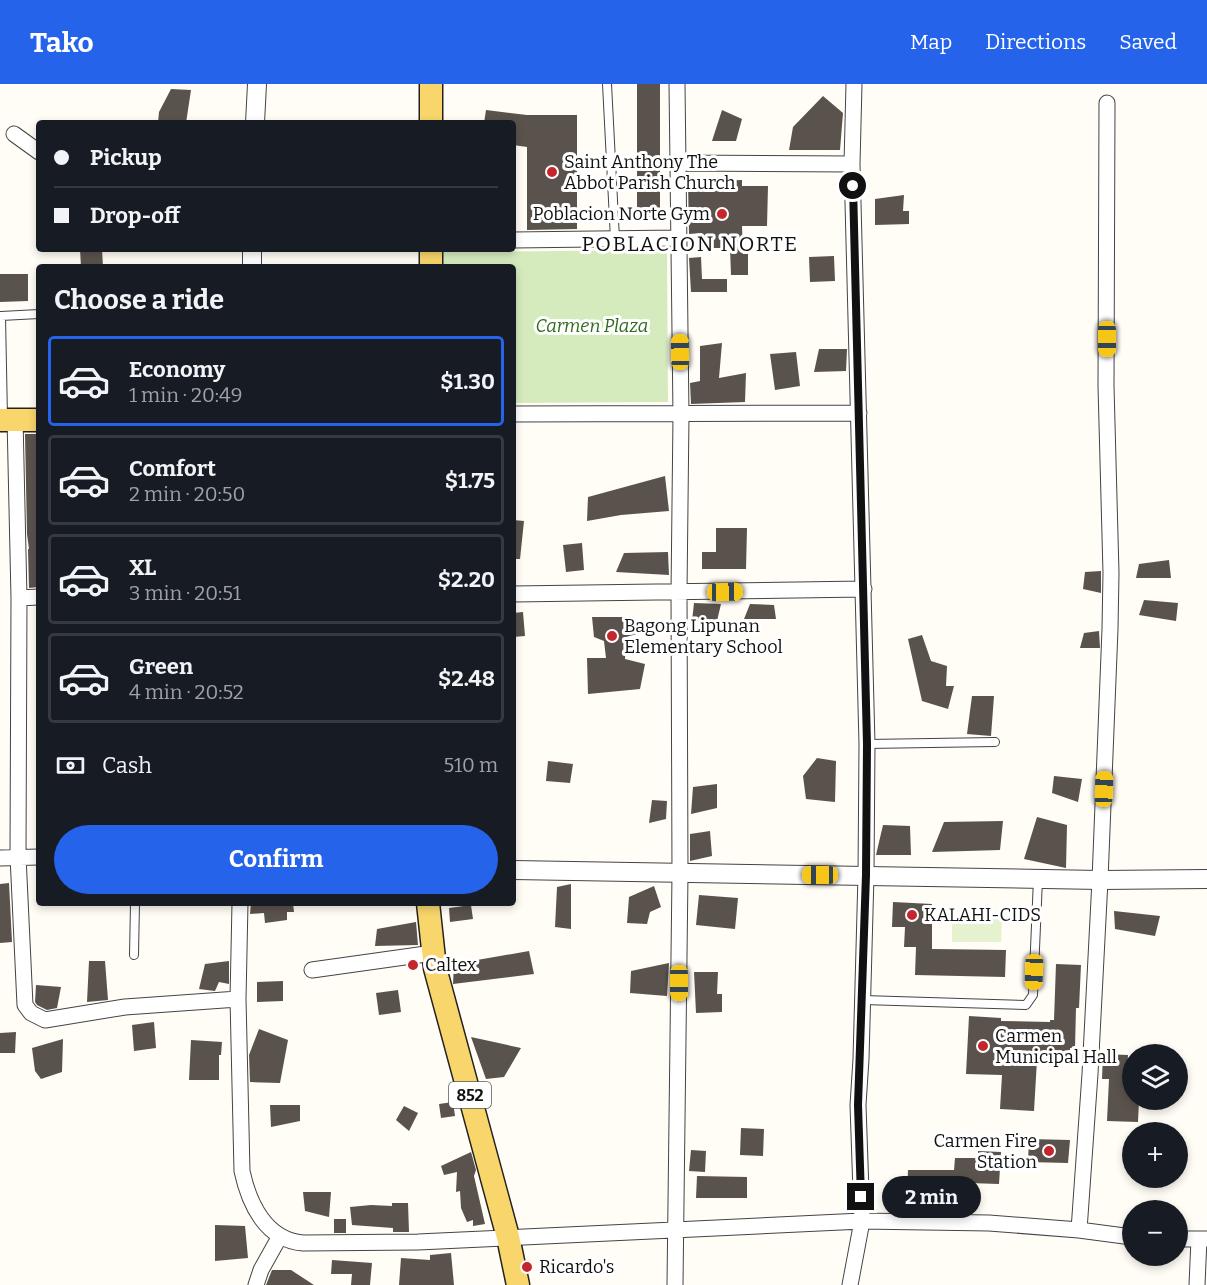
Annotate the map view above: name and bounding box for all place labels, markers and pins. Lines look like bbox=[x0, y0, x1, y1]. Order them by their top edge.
place label: Saint Anthony The Abbot Parish Church bbox=[564, 151, 736, 194]
marker: Saint Anthony The Abbot Parish Church bbox=[545, 165, 559, 179]
place label: Poblacion Norte Gym bbox=[533, 203, 710, 225]
marker: Poblacion Norte Gym bbox=[715, 207, 729, 221]
place label: Bagong Lipunan Elementary School bbox=[624, 615, 783, 658]
marker: Bagong Lipunan Elementary School bbox=[605, 629, 619, 643]
place label: KALAHI-CIDS bbox=[924, 904, 1041, 926]
marker: KALAHI-CIDS bbox=[905, 908, 919, 922]
place label: Caltex bbox=[425, 954, 477, 976]
marker: Caltex bbox=[406, 958, 420, 972]
place label: Carmen Municipal Hall bbox=[995, 1025, 1117, 1068]
marker: Carmen Municipal Hall bbox=[976, 1039, 990, 1053]
place label: Carmen Fire Station bbox=[934, 1130, 1038, 1173]
marker: Carmen Fire Station bbox=[1042, 1144, 1056, 1158]
place label: Ricardo's bbox=[539, 1256, 614, 1278]
marker: Ricardo's bbox=[520, 1260, 534, 1274]

